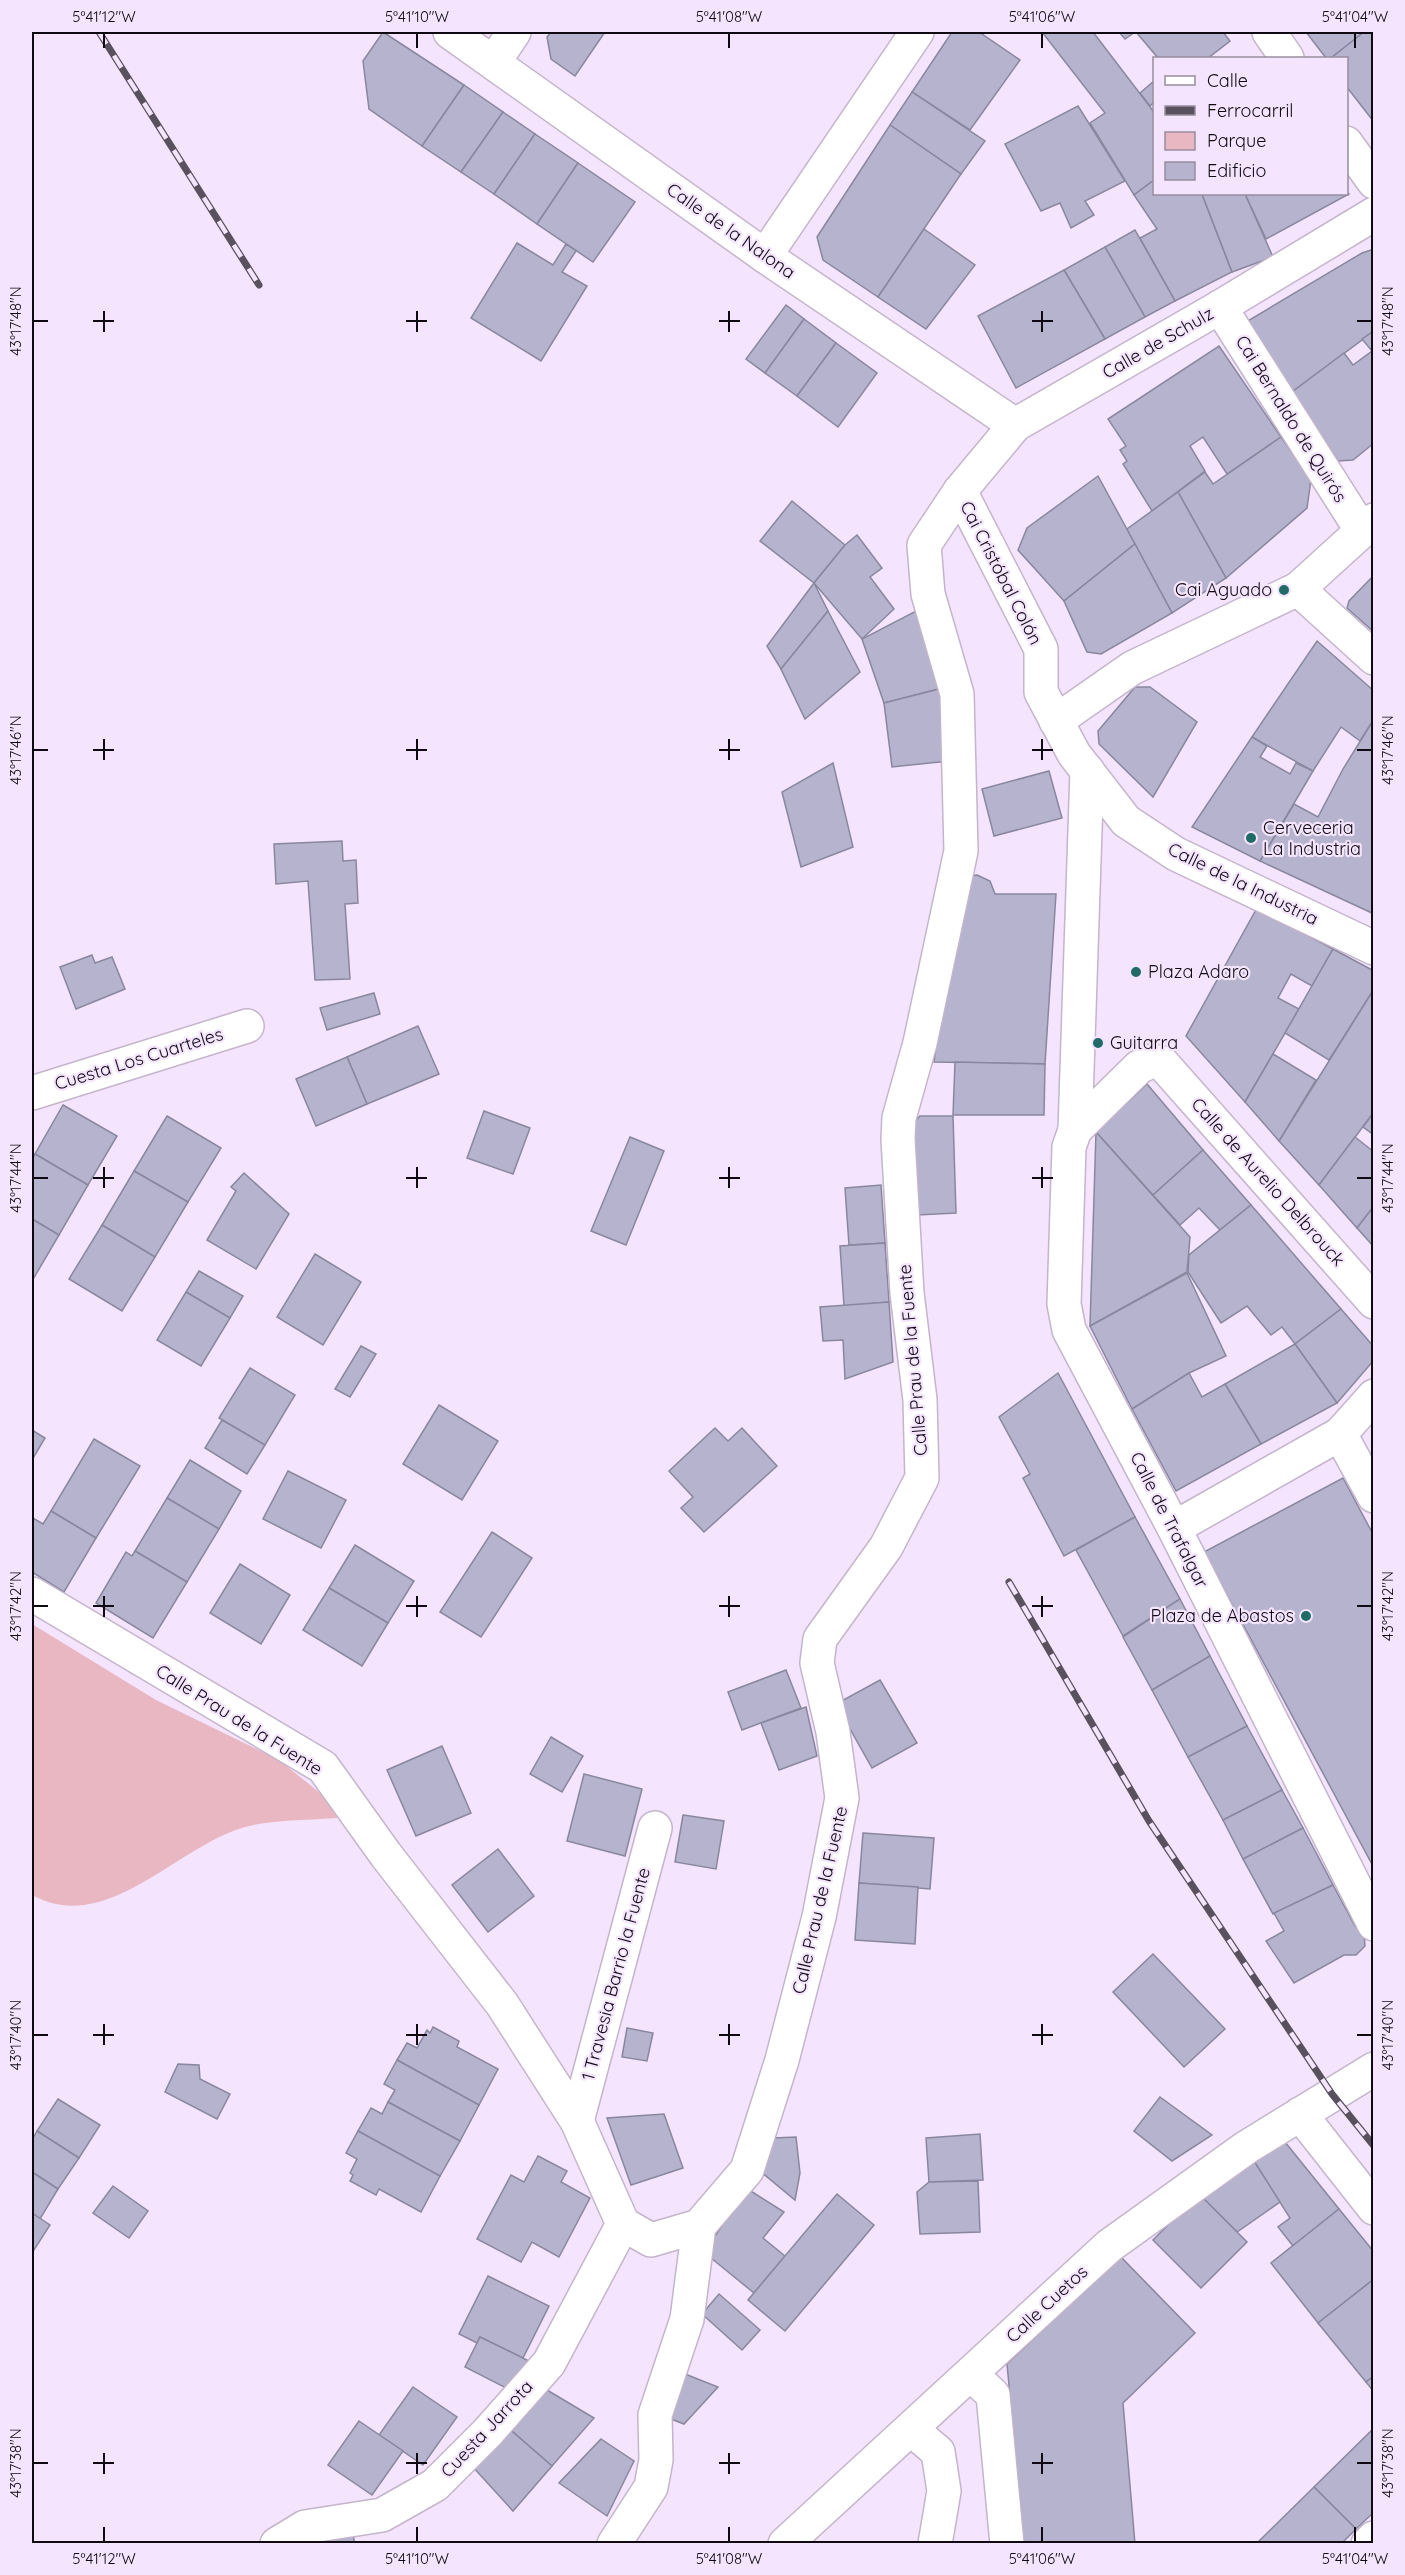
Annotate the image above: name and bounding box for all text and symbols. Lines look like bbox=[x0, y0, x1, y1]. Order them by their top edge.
text: 5°41'12"W bbox=[72, 7, 136, 26]
text: 5°41'10"W bbox=[385, 7, 450, 26]
text: 5°41'08"W bbox=[696, 7, 763, 26]
text: 5°41'06"W bbox=[1009, 7, 1076, 26]
text: 5°41'04"W bbox=[1322, 7, 1389, 26]
legend bbox=[1153, 57, 1348, 195]
text: Calle bbox=[1207, 69, 1248, 92]
text: Ferrocarril bbox=[1207, 99, 1294, 122]
text: Parque bbox=[1207, 129, 1266, 152]
text: Edificio bbox=[1207, 159, 1266, 182]
street label: Calle de la Nalona bbox=[662, 178, 800, 284]
text: 43°17'48"N bbox=[6, 286, 25, 356]
text: 43°17'48"N bbox=[1378, 286, 1397, 356]
street label: Calle de Schulz bbox=[1098, 301, 1217, 384]
street label: Cai Bernaldo de Quirós bbox=[1231, 331, 1352, 506]
street label: Cai Cristóbal Colón bbox=[955, 497, 1048, 649]
place label: Cai Aguado bbox=[1175, 578, 1272, 601]
marker: Cai Aguado bbox=[1277, 583, 1291, 597]
text: 43°17'46"N bbox=[6, 715, 25, 785]
text: 43°17'46"N bbox=[1378, 715, 1397, 785]
place label: Cerveceria La Industria bbox=[1263, 816, 1361, 860]
marker: Cerveceria La Industria bbox=[1244, 831, 1258, 845]
street label: Calle de la Industria bbox=[1164, 837, 1322, 930]
place label: Plaza Adaro bbox=[1148, 960, 1249, 983]
marker: Plaza Adaro bbox=[1129, 965, 1143, 979]
street label: Cuesta Los Cuarteles bbox=[52, 1022, 226, 1095]
place label: Guitarra bbox=[1110, 1031, 1178, 1054]
marker: Guitarra bbox=[1091, 1036, 1105, 1050]
street label: Calle de Aurelio Delbrouck bbox=[1187, 1093, 1350, 1271]
text: 43°17'44"N bbox=[6, 1143, 25, 1213]
text: 43°17'44"N bbox=[1378, 1143, 1397, 1213]
street label: Calle Prau de la Fuente bbox=[893, 1263, 932, 1457]
street label: Calle de Trafalgar bbox=[1125, 1448, 1214, 1592]
text: 43°17'42"N bbox=[6, 1571, 25, 1641]
text: 43°17'42"N bbox=[1378, 1571, 1397, 1641]
place label: Plaza de Abastos bbox=[1151, 1604, 1294, 1627]
marker: Plaza de Abastos bbox=[1299, 1609, 1313, 1623]
street label: Calle Prau de la Fuente bbox=[152, 1659, 327, 1780]
street label: Calle Prau de la Fuente bbox=[787, 1804, 852, 1996]
street label: 1 Travesia Barrio la Fuente bbox=[576, 1865, 655, 2083]
text: 43°17'40"N bbox=[6, 2000, 25, 2070]
text: 43°17'40"N bbox=[1378, 2000, 1397, 2070]
street label: Calle Cuetos bbox=[1001, 2260, 1092, 2347]
street label: Cuesta Jarrota bbox=[436, 2375, 538, 2482]
text: 43°17'38"N bbox=[6, 2428, 25, 2498]
text: 43°17'38"N bbox=[1378, 2428, 1397, 2498]
text: 5°41'12"W bbox=[72, 2549, 136, 2568]
text: 5°41'10"W bbox=[385, 2549, 450, 2568]
text: 5°41'08"W bbox=[696, 2549, 763, 2568]
text: 5°41'06"W bbox=[1009, 2549, 1076, 2568]
text: 5°41'04"W bbox=[1322, 2549, 1389, 2568]

